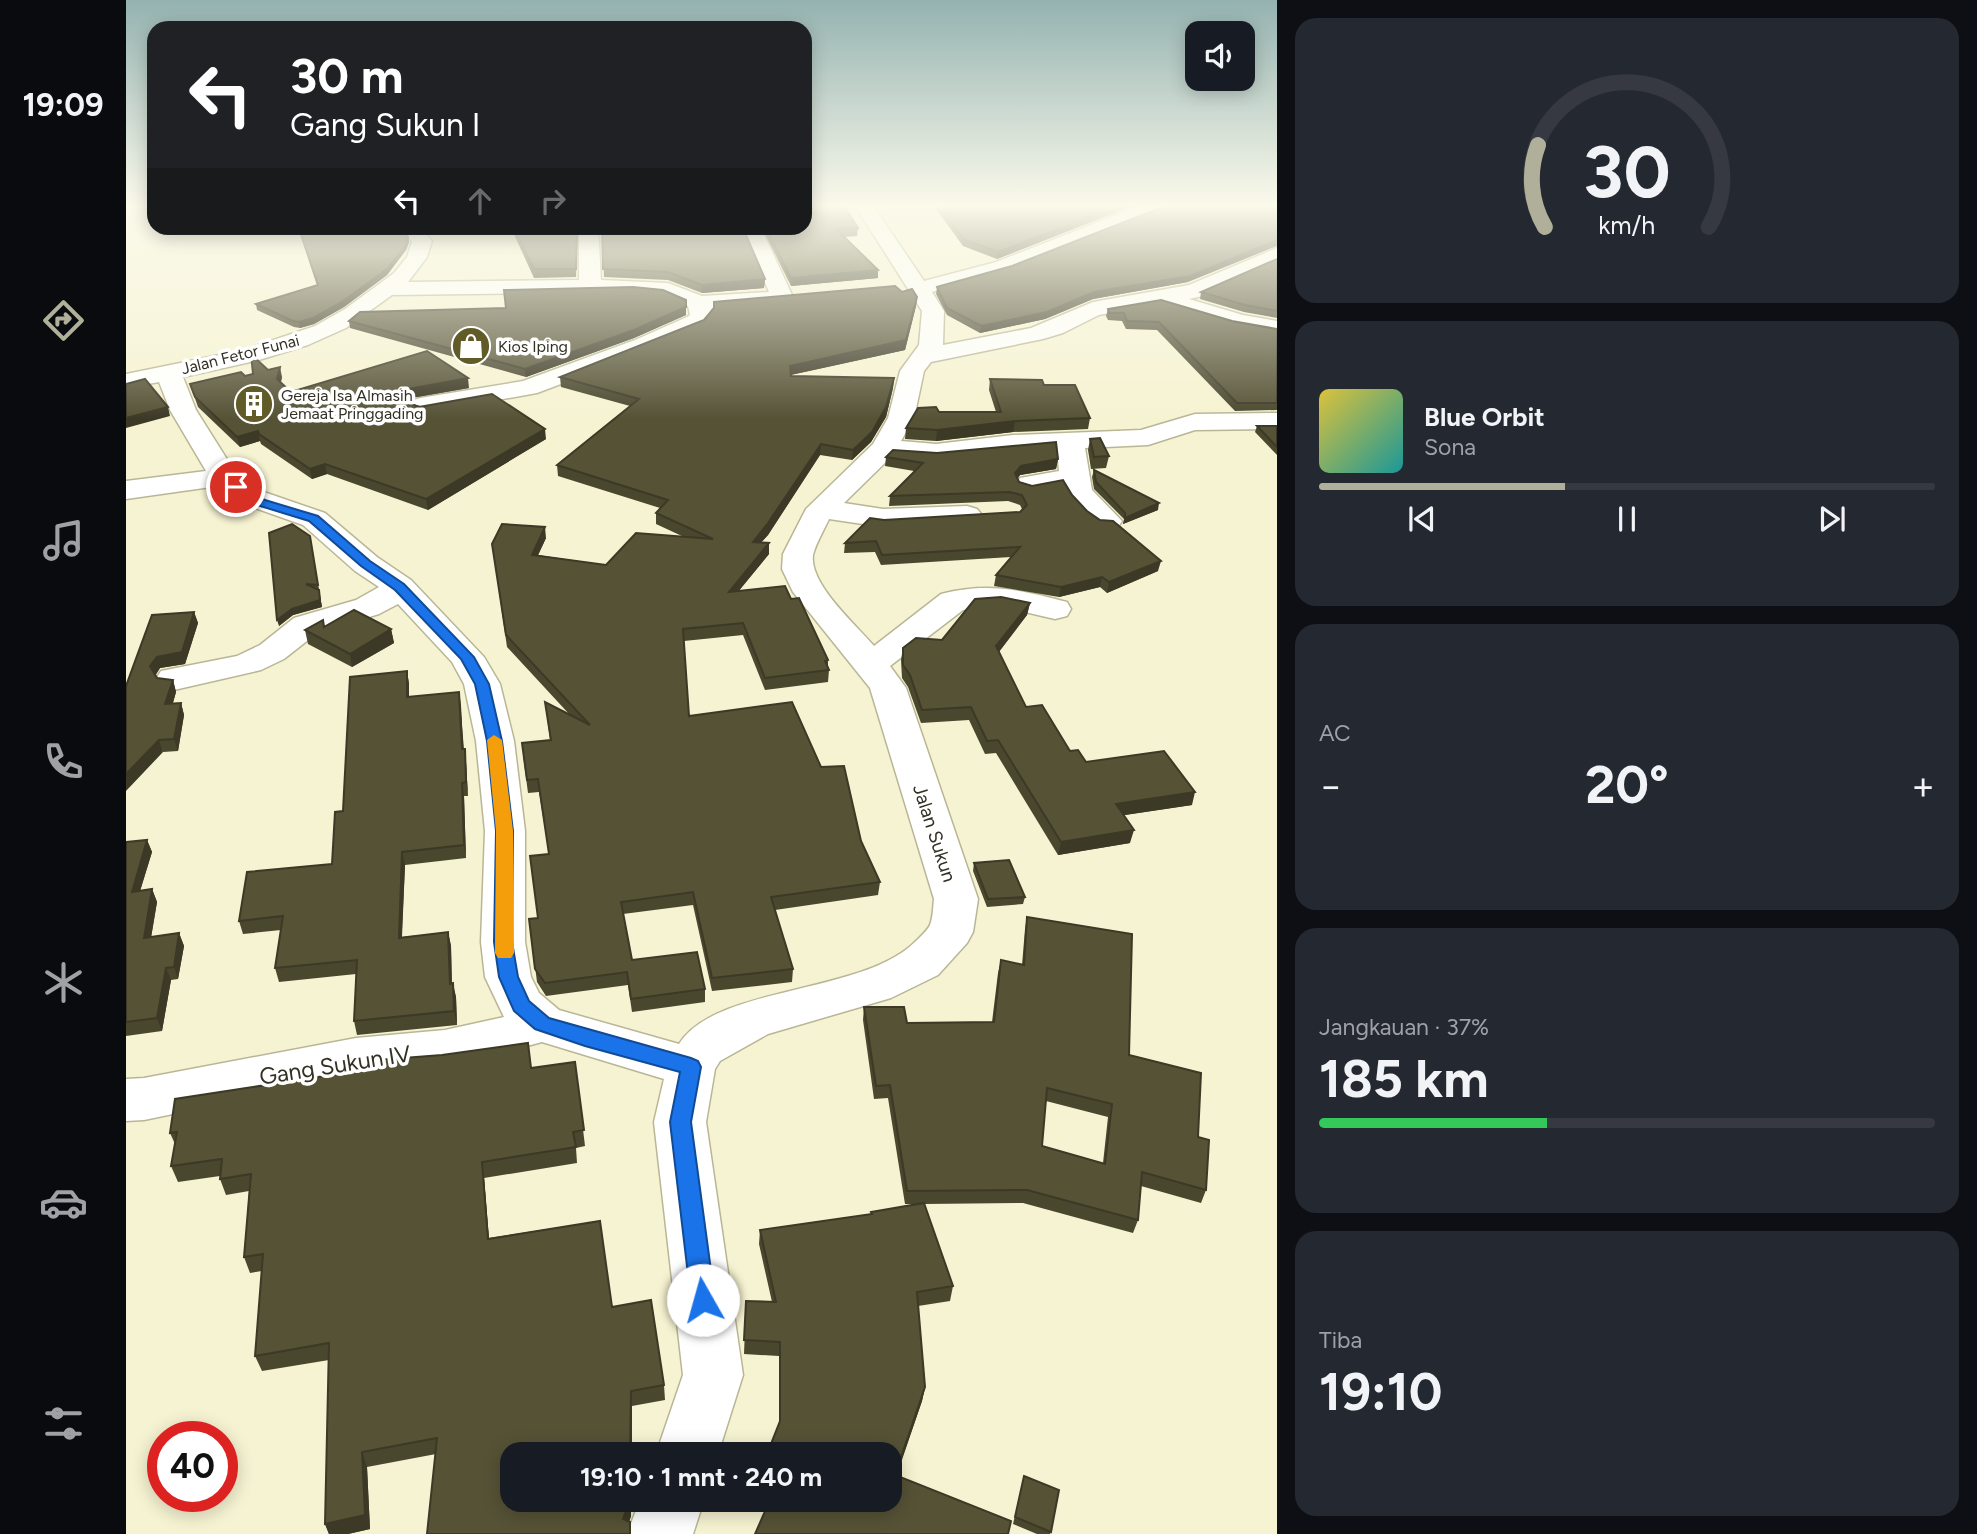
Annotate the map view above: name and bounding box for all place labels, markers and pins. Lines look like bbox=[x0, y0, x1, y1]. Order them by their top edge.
shop icon: Kios Iping bbox=[450, 325, 492, 367]
place label: Kios Iping bbox=[498, 337, 568, 356]
building icon: Gereja Isa Almasih Jemaat Pringgading bbox=[233, 383, 275, 425]
place label: Gereja Isa Almasih Jemaat Pringgading bbox=[281, 386, 424, 423]
pin bbox=[206, 457, 266, 517]

